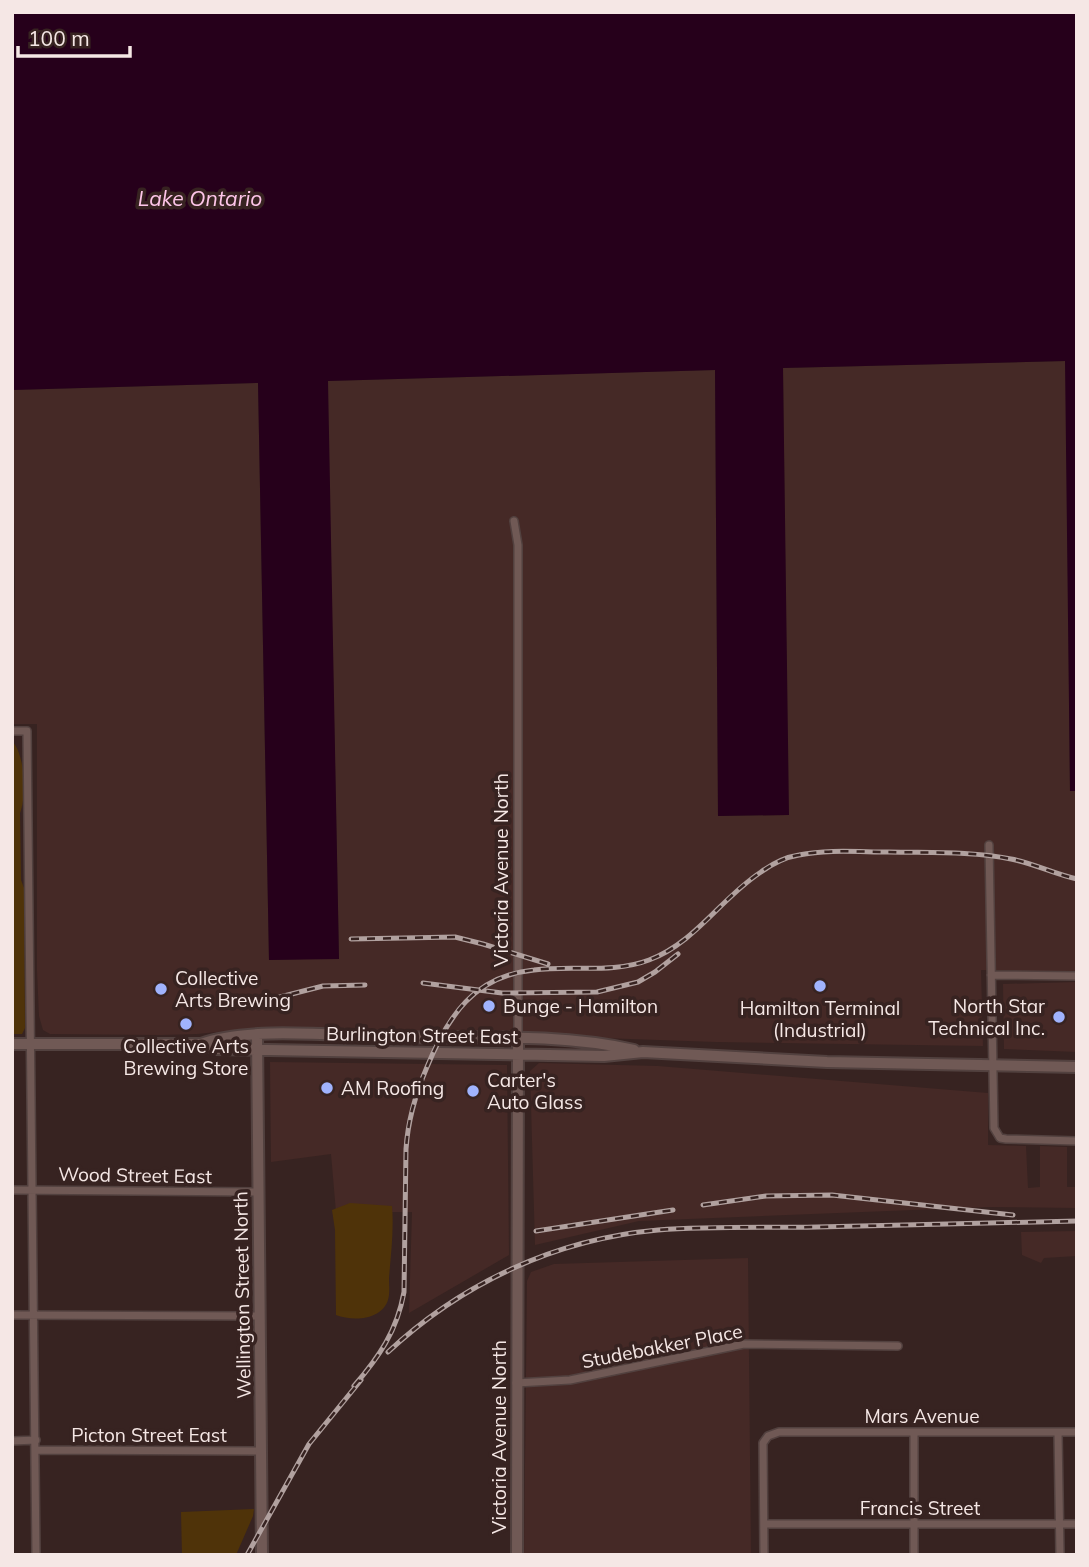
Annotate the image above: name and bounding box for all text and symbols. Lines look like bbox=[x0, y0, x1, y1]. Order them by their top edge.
scale bar bbox=[18, 14, 130, 58]
text: 100 m bbox=[28, 25, 90, 51]
water label: Lake Ontario bbox=[138, 185, 262, 211]
street label: Victoria Avenue North bbox=[489, 773, 513, 967]
place label: Collective Arts Brewing bbox=[175, 966, 291, 1012]
marker: Hamilton Terminal (Industrial) bbox=[812, 978, 828, 994]
marker: Collective Arts Brewing bbox=[153, 981, 169, 997]
place label: Bunge - Hamilton bbox=[503, 994, 658, 1018]
place label: North Star Technical Inc. bbox=[928, 994, 1045, 1040]
place label: Hamilton Terminal (Industrial) bbox=[740, 996, 900, 1042]
marker: Bunge - Hamilton bbox=[481, 998, 497, 1014]
marker: North Star Technical Inc. bbox=[1051, 1009, 1067, 1025]
marker: Collective Arts Brewing Store bbox=[178, 1016, 194, 1032]
street label: Burlington Street East bbox=[326, 1021, 518, 1049]
place label: Collective Arts Brewing Store bbox=[123, 1034, 249, 1080]
place label: Carter's Auto Glass bbox=[487, 1068, 583, 1114]
place label: AM Roofing bbox=[341, 1076, 444, 1100]
marker: AM Roofing bbox=[319, 1080, 335, 1096]
marker: Carter's Auto Glass bbox=[465, 1083, 481, 1099]
street label: Wood Street East bbox=[58, 1162, 213, 1188]
street label: Wellington Street North bbox=[228, 1191, 256, 1399]
street label: Studebakker Place bbox=[580, 1319, 744, 1373]
street label: Victoria Avenue North bbox=[487, 1340, 511, 1534]
street label: Mars Avenue bbox=[864, 1404, 980, 1428]
street label: Picton Street East bbox=[71, 1423, 227, 1447]
street label: Francis Street bbox=[860, 1496, 981, 1520]

